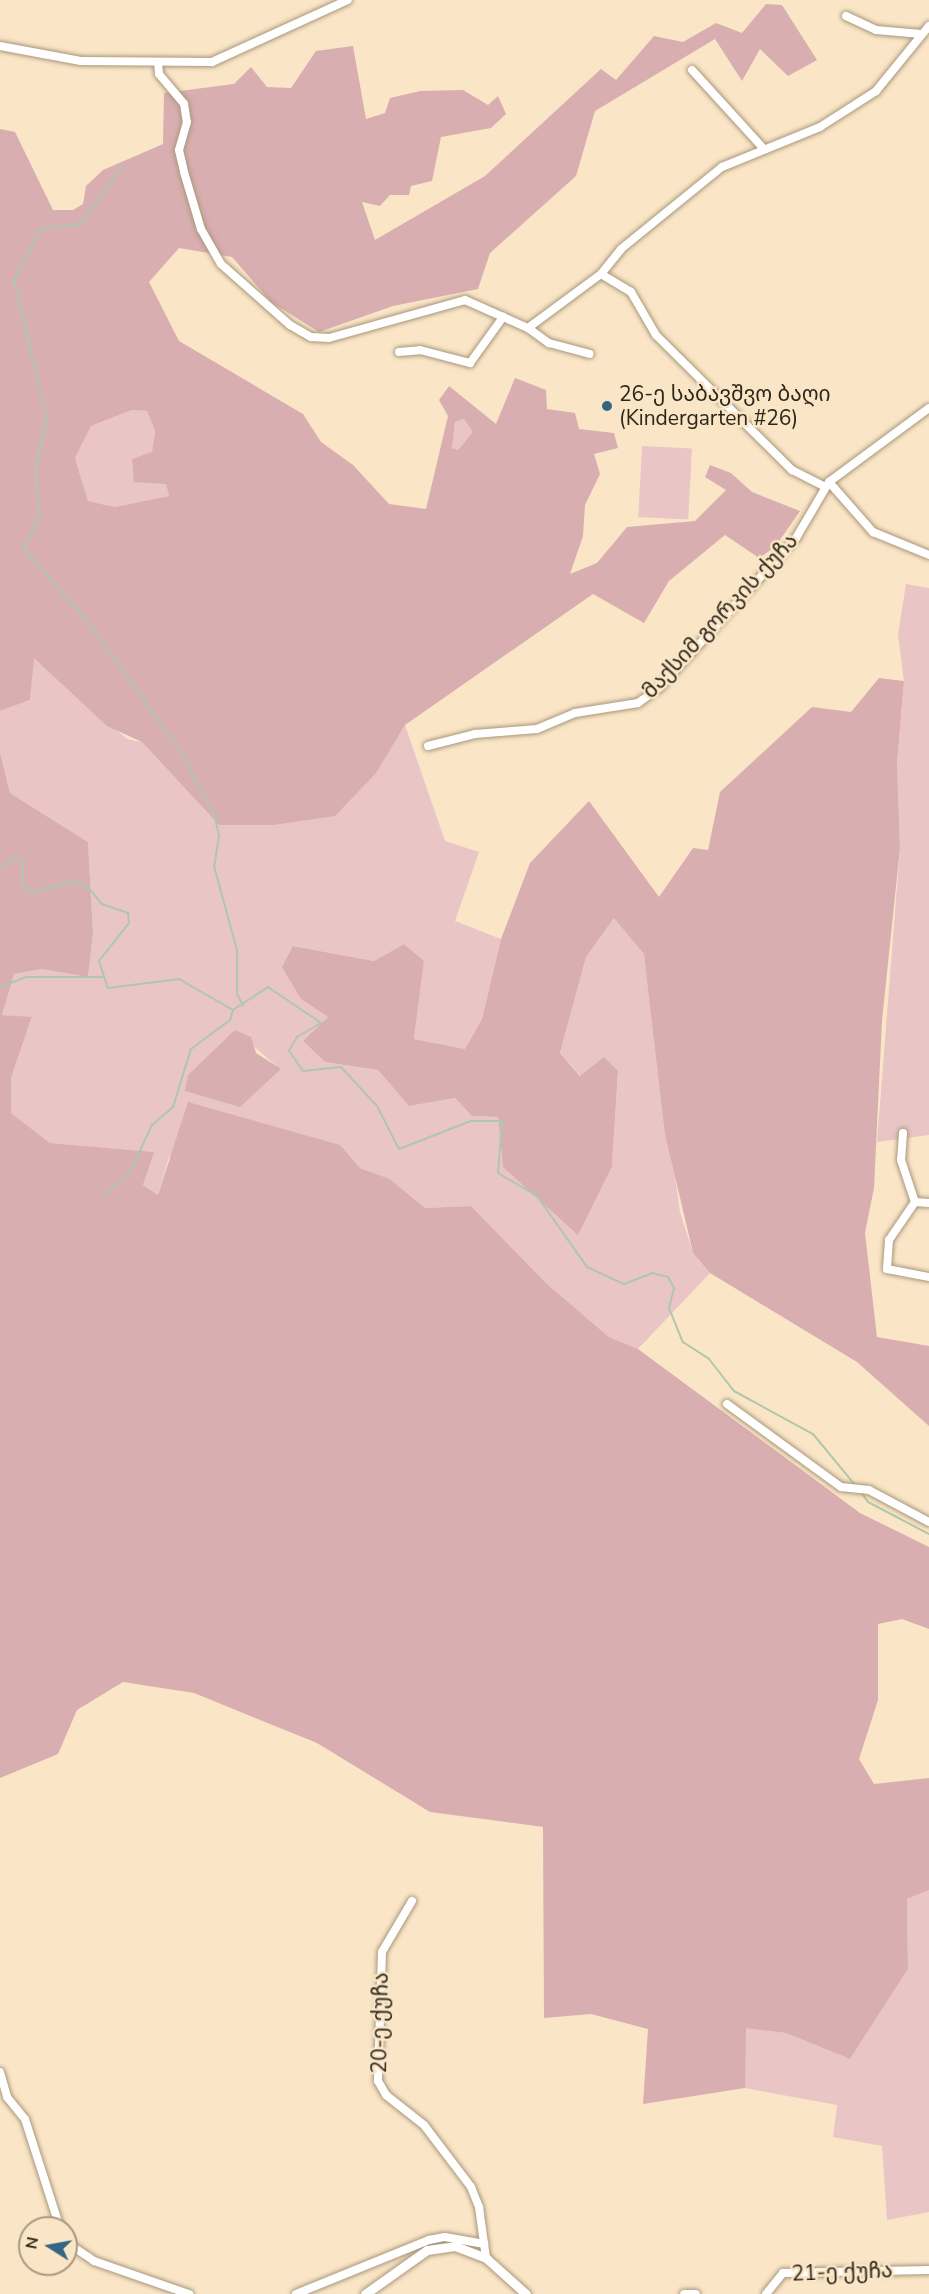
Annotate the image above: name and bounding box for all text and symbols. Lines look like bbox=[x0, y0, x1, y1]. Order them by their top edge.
place label: 26-ე საბავშვო ბაღი (Kindergarten #26) bbox=[619, 381, 831, 431]
marker: 26-ე საბავშვო ბაღი (Kindergarten #26) bbox=[600, 399, 614, 413]
street label: მაქსიმ გორკის ქუჩა bbox=[637, 528, 803, 704]
street label: 20-ე ქუჩა bbox=[367, 1972, 393, 2074]
north arrow bbox=[18, 2216, 78, 2276]
text: N bbox=[20, 2235, 44, 2251]
street label: 21-ე ქუჩა bbox=[791, 2258, 893, 2286]

